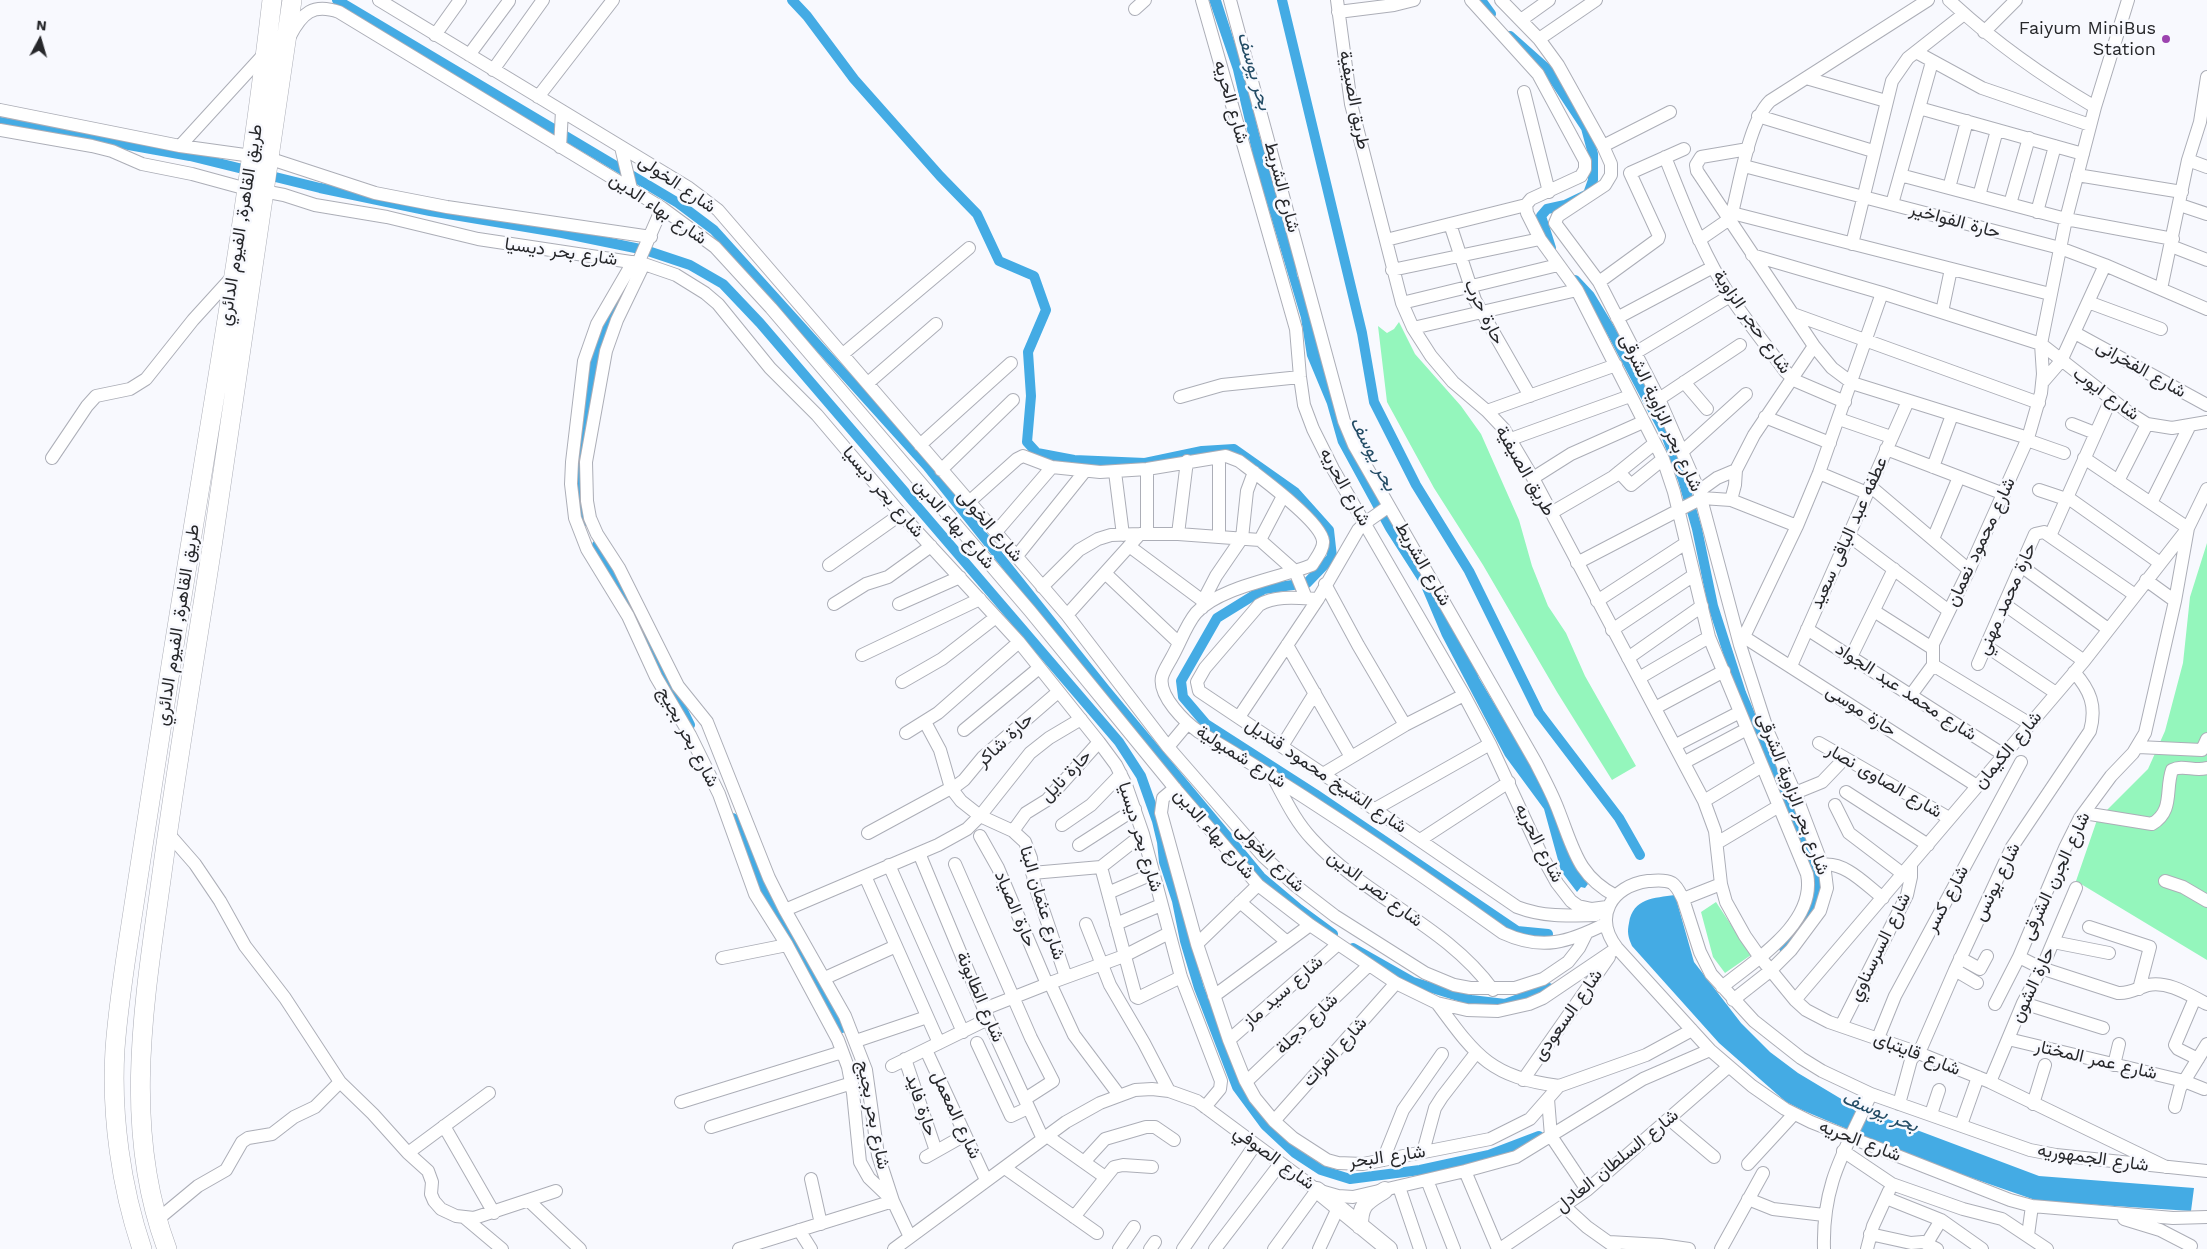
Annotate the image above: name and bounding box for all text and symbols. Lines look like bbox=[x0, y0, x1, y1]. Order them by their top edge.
north arrow bbox=[15, 15, 65, 65]
text: N bbox=[36, 17, 48, 34]
place label: Faiyum MiniBus Station bbox=[2019, 18, 2156, 60]
water label: بحر يوسف bbox=[1232, 29, 1276, 113]
marker: Faiyum MiniBus Station bbox=[2160, 33, 2172, 45]
street label: طريق الصيفية bbox=[1334, 49, 1374, 151]
street label: شارع الحريه bbox=[1209, 58, 1253, 146]
street label: طريق القاهرة, الفيوم الدائري bbox=[214, 123, 268, 327]
street label: شارع الشريط bbox=[1260, 139, 1304, 235]
street label: شارع الخولى bbox=[634, 150, 720, 218]
street label: شارع بهاء الدين bbox=[605, 168, 711, 250]
street label: حارة الفواخير bbox=[1907, 199, 2003, 243]
street label: شارع بحر ديسيا bbox=[503, 233, 619, 271]
street label: شارع حجر الزاوية bbox=[1708, 266, 1796, 378]
street label: حارة حرب bbox=[1459, 276, 1509, 348]
street label: شارع بحر الزاوية الشرقى bbox=[1615, 331, 1707, 495]
street label: شارع الفخرانى bbox=[2092, 335, 2190, 403]
street label: شارع ايوب bbox=[2069, 363, 2143, 425]
water label: بحر يوسف bbox=[1345, 413, 1401, 495]
street label: طريق الصيفية bbox=[1491, 422, 1559, 520]
street label: شارع بحر ديسيا bbox=[838, 442, 928, 542]
street label: شارع الحريه bbox=[1315, 444, 1375, 530]
street label: عطفه عبد الباقى سعيد bbox=[1806, 454, 1892, 612]
street label: شارع بهاء الدين bbox=[909, 474, 999, 574]
street label: شارع محمود نعمان bbox=[1942, 474, 2020, 610]
street label: شارع الخولى bbox=[953, 485, 1027, 567]
street label: شارع الشريط bbox=[1390, 518, 1456, 610]
street label: طريق القاهرة, الفيوم الدائري bbox=[151, 523, 205, 727]
street label: حارة محمد مهني bbox=[1973, 540, 2041, 658]
street label: شارع محمد عبد الجواد bbox=[1831, 638, 1981, 746]
street label: حارة موسى bbox=[1822, 680, 1900, 742]
street label: شارع بحر بجيج bbox=[653, 683, 723, 791]
street label: شارع الكيمان bbox=[1969, 707, 2047, 793]
street label: حارة شاكر bbox=[972, 708, 1038, 772]
street label: شارع بحر الزاوية الشرقى bbox=[1752, 710, 1834, 878]
street label: شارع الشيخ محمود قنديل bbox=[1241, 714, 1411, 838]
street label: شارع شمبولية bbox=[1192, 721, 1290, 793]
street label: شارع الصاوى نصار bbox=[1822, 739, 1946, 823]
street label: حارة نايل bbox=[1036, 745, 1096, 807]
street label: شارع بحر ديسيا bbox=[1113, 779, 1167, 895]
street label: شارع بهاء الدين bbox=[1169, 784, 1259, 884]
street label: شارع الحريه bbox=[1510, 800, 1568, 886]
street label: شارع الجرن الشرقى bbox=[2017, 808, 2095, 944]
street label: شارع الخولى bbox=[1231, 819, 1309, 897]
street label: شارع يونس bbox=[1969, 839, 2025, 925]
street label: شارع عثمان البنا bbox=[1014, 843, 1070, 963]
street label: شارع نصر الدين bbox=[1323, 846, 1427, 932]
street label: شارع كسر bbox=[1920, 862, 1974, 936]
street label: حارة الصياد bbox=[989, 868, 1041, 950]
street label: شارع السرسناوي bbox=[1844, 889, 1916, 1005]
street label: حارة الشون bbox=[2006, 944, 2060, 1026]
street label: شارع الطابونة bbox=[951, 948, 1009, 1046]
street label: شارع سيد ماز bbox=[1238, 951, 1328, 1033]
street label: شارع السعودى bbox=[1529, 965, 1607, 1065]
street label: شارع دجلة bbox=[1271, 989, 1343, 1059]
street label: شارع الفرات bbox=[1298, 1013, 1372, 1091]
street label: شارع قايتباى bbox=[1871, 1028, 1963, 1080]
street label: شارع عمر المختار bbox=[2033, 1035, 2159, 1085]
street label: شارع بحر بجيج bbox=[852, 1059, 894, 1171]
street label: شارع المعمل bbox=[926, 1068, 986, 1162]
street label: حارة فايد bbox=[900, 1071, 942, 1139]
water label: بحر يوسف bbox=[1839, 1086, 1921, 1138]
street label: شارع السلطان العادل bbox=[1551, 1105, 1683, 1217]
street label: شارع الحريه bbox=[1816, 1116, 1904, 1166]
street label: شارع الصوفي bbox=[1229, 1121, 1319, 1195]
street label: شارع الجمهوريه bbox=[2036, 1139, 2150, 1177]
street label: شارع البحر bbox=[1347, 1141, 1427, 1173]

